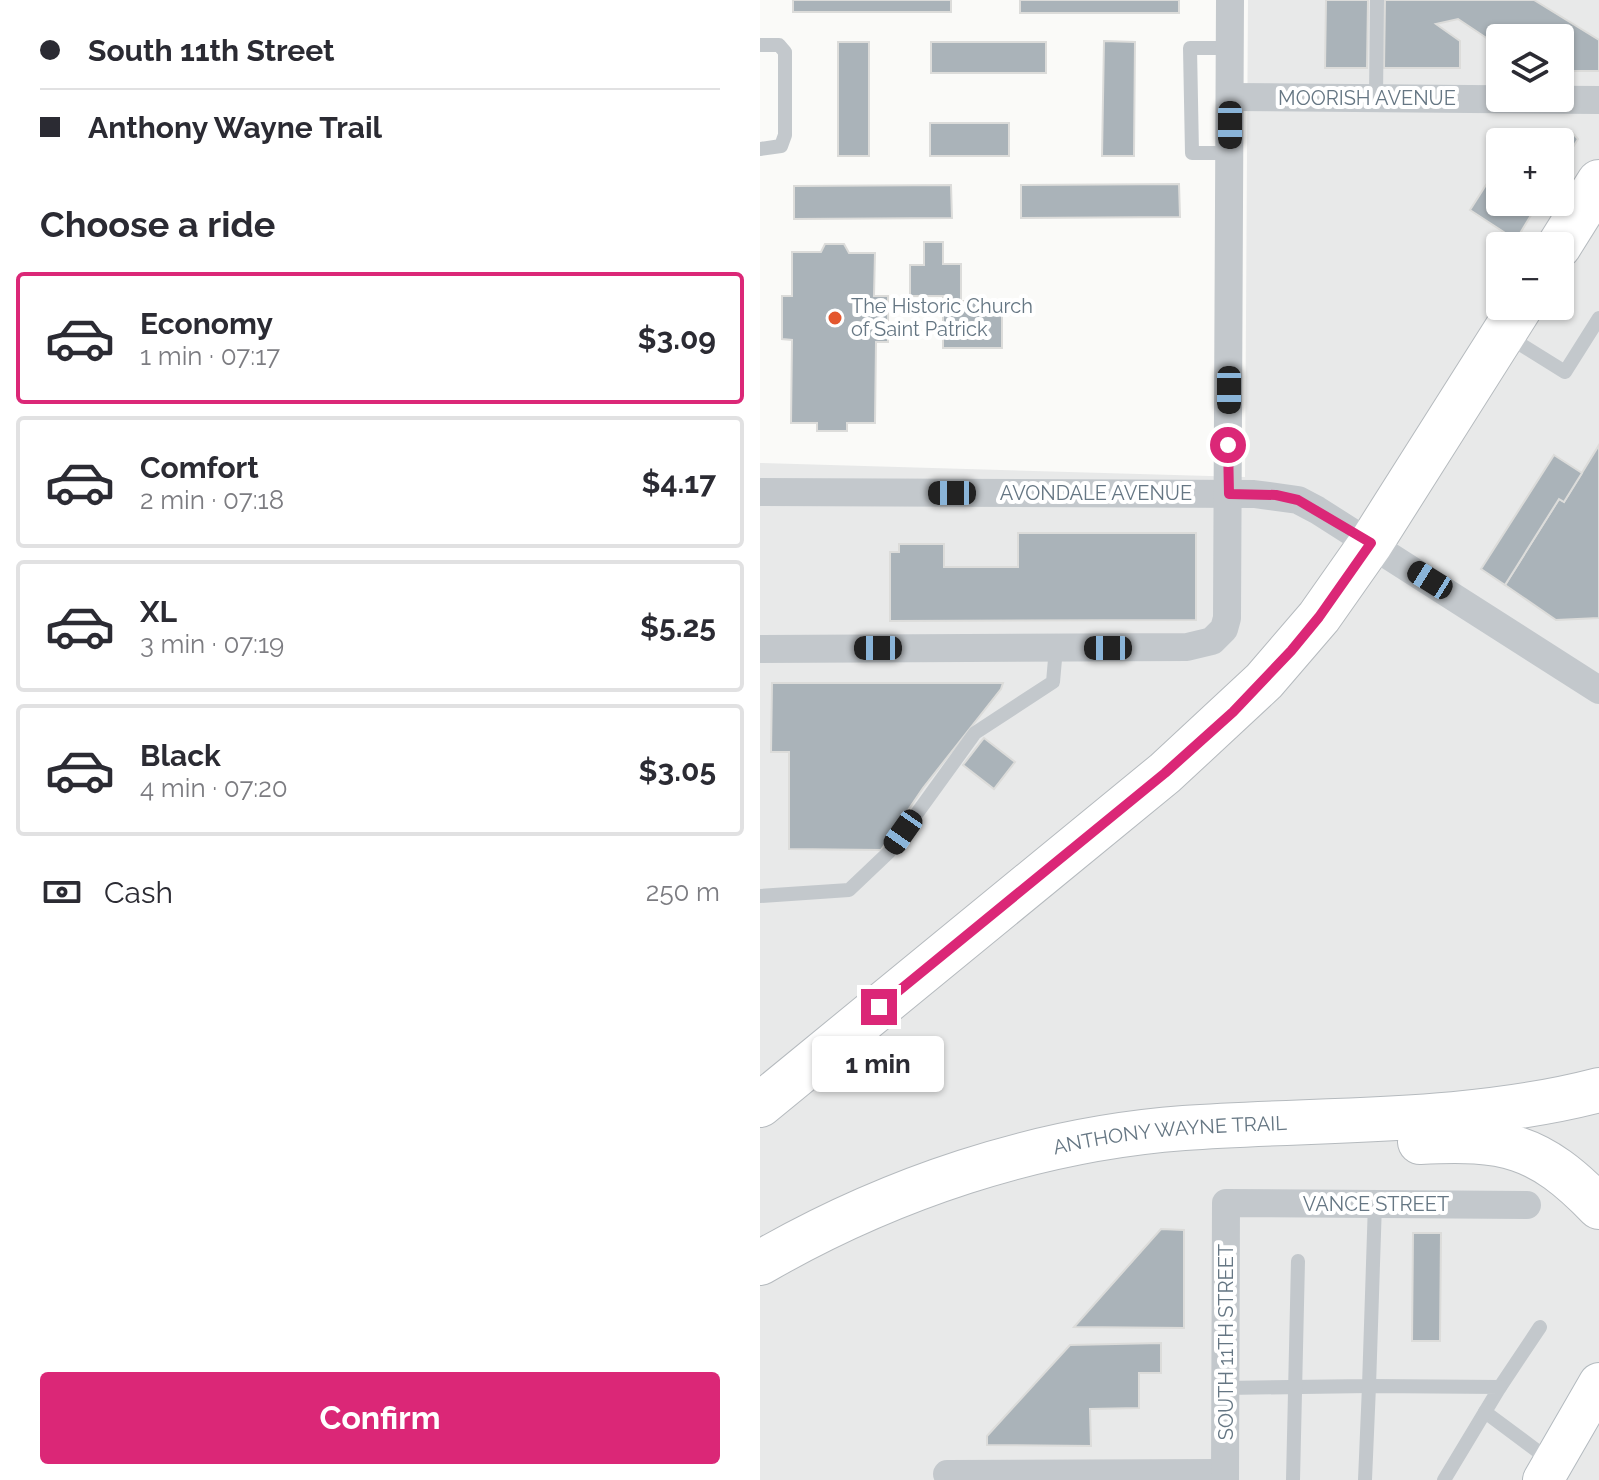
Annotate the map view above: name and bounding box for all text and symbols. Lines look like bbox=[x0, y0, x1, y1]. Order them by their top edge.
map controls bbox=[1486, 24, 1574, 320]
button: layers bbox=[1486, 24, 1574, 112]
text: South 11th Street bbox=[88, 33, 335, 68]
street label: MOORISH AVENUE bbox=[1278, 86, 1456, 110]
car bbox=[1218, 101, 1242, 149]
text: Anthony Wayne Trail bbox=[88, 110, 382, 145]
button: + bbox=[1486, 128, 1574, 216]
text: Choose a ride bbox=[40, 203, 275, 245]
button: − bbox=[1486, 232, 1574, 320]
place label: The Historic Church of Saint Patrick bbox=[851, 294, 1033, 341]
icon: car bbox=[44, 302, 116, 374]
text: Economy bbox=[140, 306, 273, 341]
marker: The Historic Church of Saint Patrick bbox=[826, 309, 844, 327]
text: $3.09 bbox=[638, 321, 716, 356]
text: 1 min · 07:17 bbox=[140, 341, 280, 371]
car bbox=[1217, 366, 1241, 414]
route start bbox=[1210, 427, 1246, 463]
icon: car bbox=[44, 446, 116, 518]
text: Comfort bbox=[140, 450, 259, 485]
text: $4.17 bbox=[641, 465, 716, 500]
car bbox=[928, 481, 976, 505]
street label: AVONDALE AVENUE bbox=[1000, 481, 1192, 505]
text: 2 min · 07:18 bbox=[140, 485, 284, 515]
car bbox=[1403, 557, 1457, 603]
icon: car bbox=[44, 590, 116, 662]
text: XL bbox=[140, 594, 177, 629]
text: $5.25 bbox=[640, 609, 716, 644]
text: 3 min · 07:19 bbox=[140, 629, 284, 659]
car bbox=[854, 636, 902, 660]
car bbox=[1084, 636, 1132, 660]
icon: car bbox=[44, 734, 116, 806]
text: Black bbox=[140, 738, 221, 773]
text: $3.05 bbox=[639, 753, 716, 788]
text: 4 min · 07:20 bbox=[140, 773, 288, 803]
car bbox=[879, 805, 927, 859]
icon: cash bbox=[40, 870, 84, 914]
text: Cash bbox=[104, 875, 173, 910]
text: 250 m bbox=[646, 877, 720, 907]
route end bbox=[861, 989, 897, 1025]
callout: 1 min bbox=[813, 1035, 945, 1091]
text: 1 min bbox=[845, 1049, 911, 1079]
street label: ANTHONY WAYNE TRAIL bbox=[1051, 1111, 1288, 1159]
street label: VANCE STREET bbox=[1303, 1192, 1449, 1216]
street label: SOUTH 11TH STREET bbox=[1214, 1244, 1238, 1440]
button: Confirm bbox=[40, 1372, 720, 1464]

